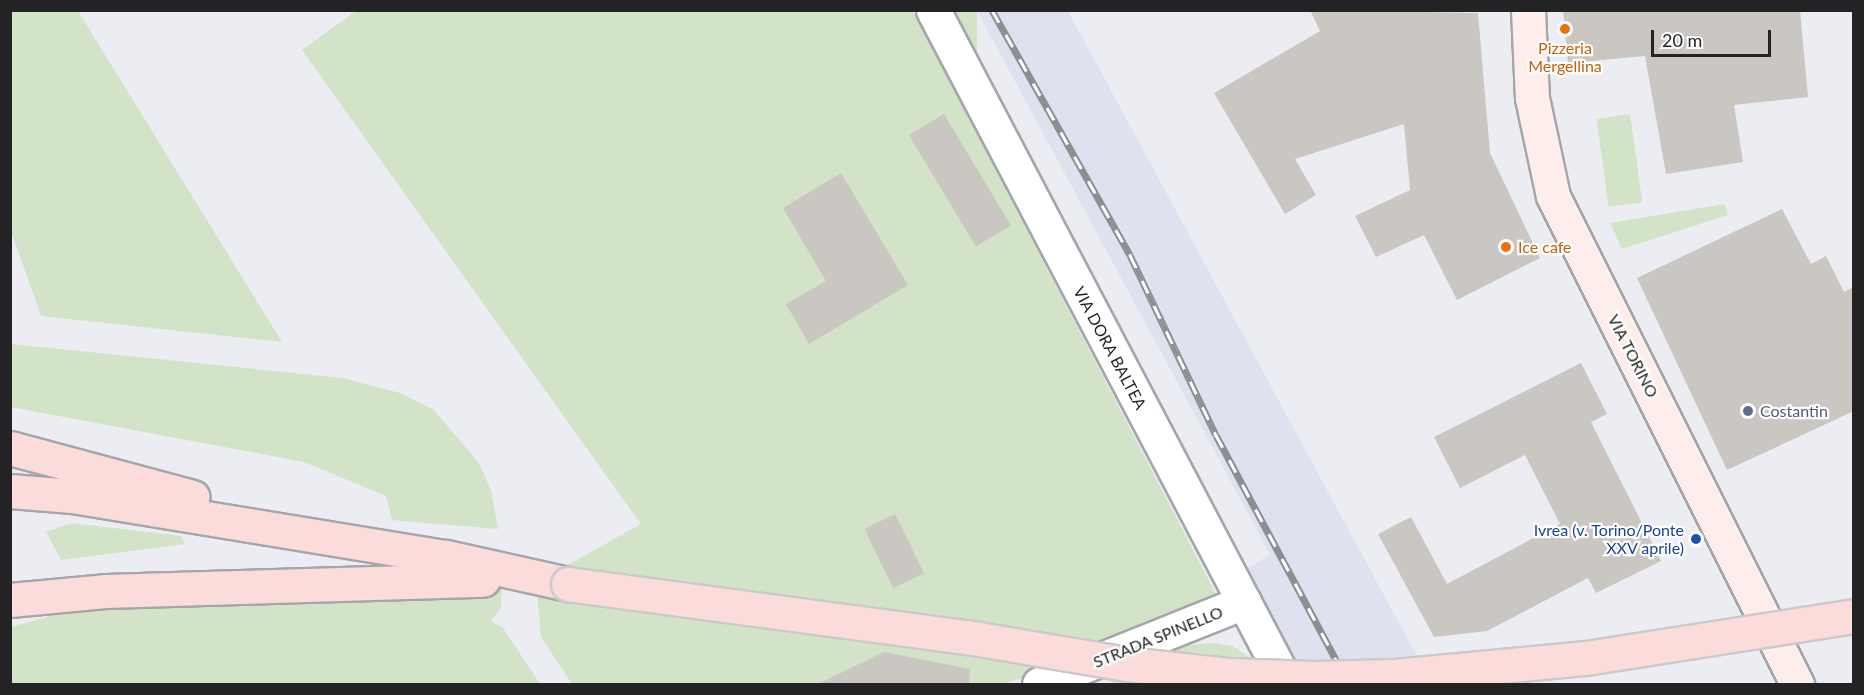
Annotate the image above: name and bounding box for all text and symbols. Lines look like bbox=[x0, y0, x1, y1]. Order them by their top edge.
scale bar bbox=[1654, 18, 1774, 56]
marker: Pizzeria Mergellina bbox=[1558, 22, 1572, 36]
text: 20 m bbox=[1662, 29, 1702, 51]
place label: Pizzeria Mergellina bbox=[1528, 38, 1602, 76]
place label: Ice cafe bbox=[1518, 237, 1572, 257]
marker: Ice cafe bbox=[1499, 240, 1513, 254]
street label: VIA DORA BALTEA bbox=[1069, 283, 1151, 413]
street label: VIA TORINO bbox=[1604, 311, 1662, 401]
place label: Costantin bbox=[1760, 401, 1828, 421]
marker: Costantin bbox=[1741, 404, 1755, 418]
place label: Ivrea (v. Torino/Ponte XXV aprile) bbox=[1533, 520, 1684, 558]
marker: Ivrea (v. Torino/Ponte XXV aprile) bbox=[1689, 532, 1703, 546]
street label: STRADA SPINELLO bbox=[1090, 602, 1226, 672]

